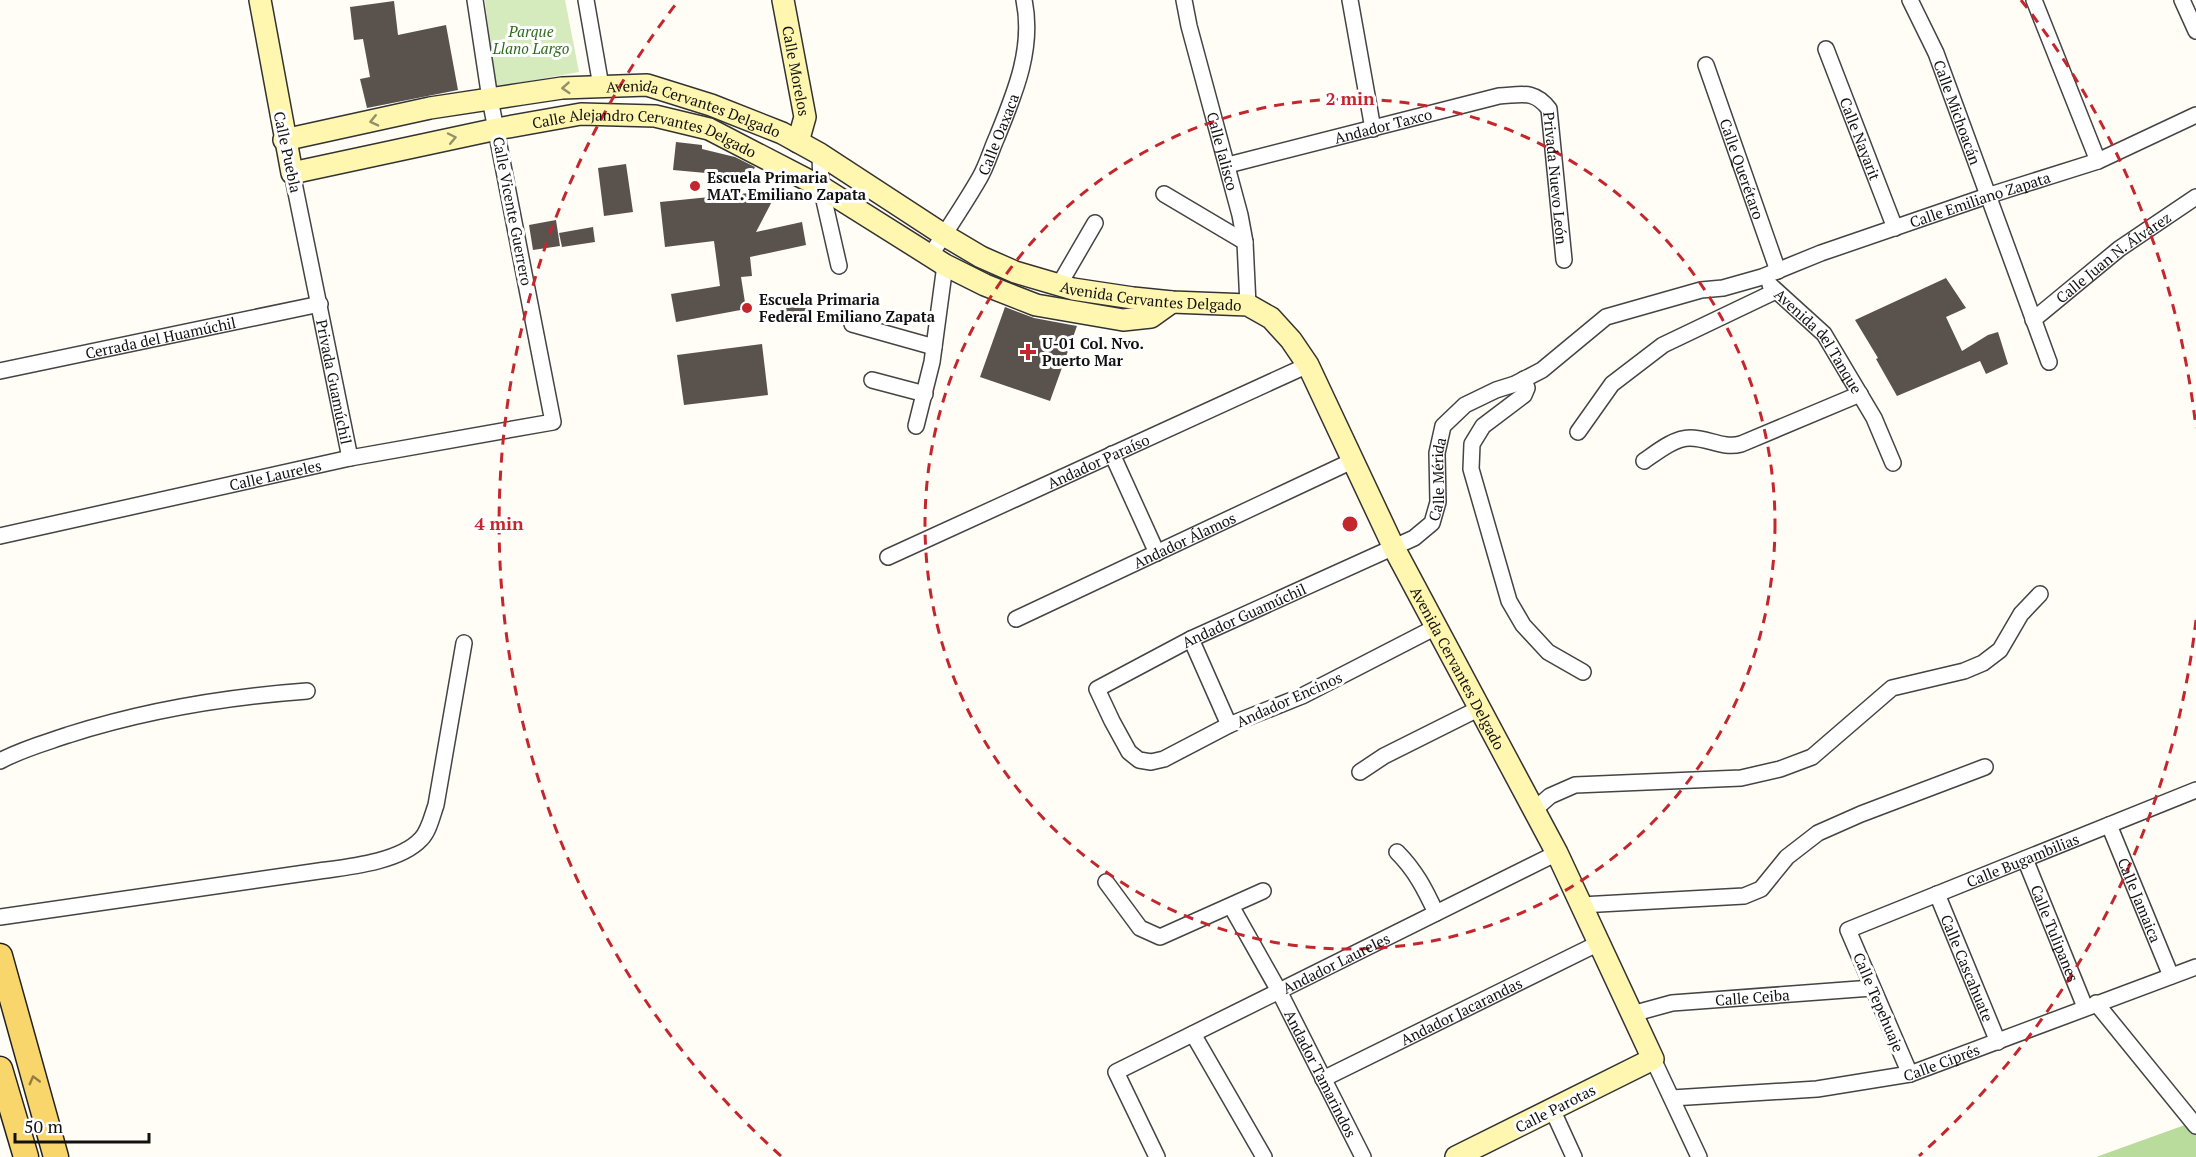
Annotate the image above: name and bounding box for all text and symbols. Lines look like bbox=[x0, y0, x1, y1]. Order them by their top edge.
park label: Parque Llano Largo bbox=[492, 21, 570, 58]
street label: Calle Morelos bbox=[778, 24, 815, 118]
street label: Calle Michoacán bbox=[1929, 57, 1986, 167]
street label: Avenida Cervantes Delgado bbox=[606, 74, 783, 141]
one-way arrow bbox=[561, 81, 570, 94]
text: 2 min bbox=[1325, 86, 1375, 110]
street label: Calle Oaxaca bbox=[973, 90, 1023, 178]
street label: Calle Nayarit bbox=[1836, 94, 1886, 183]
street label: Andador Taxco bbox=[1332, 103, 1434, 148]
street label: Calle Alejandro Cervantes Delgado bbox=[530, 104, 760, 162]
street label: Calle Puebla bbox=[270, 109, 306, 195]
street label: Calle Jalisco bbox=[1203, 109, 1243, 193]
street label: Privada Nuevo León bbox=[1539, 111, 1572, 245]
one-way arrow bbox=[369, 114, 379, 127]
street label: Calle Querétaro bbox=[1715, 116, 1769, 222]
one-way arrow bbox=[446, 132, 456, 145]
street label: Calle Vicente Guerrero bbox=[489, 135, 537, 287]
place label: Escuela Primaria MAT. Emiliano Zapata bbox=[707, 167, 867, 204]
street label: Calle Emiliano Zapata bbox=[1907, 167, 2053, 232]
marker: Escuela Primaria MAT. Emiliano Zapata bbox=[688, 179, 702, 193]
street label: Calle Juan N. Álvarez bbox=[2051, 207, 2175, 307]
street label: Avenida Cervantes Delgado bbox=[1058, 276, 1242, 315]
street label: Avenida del Tanque bbox=[1770, 284, 1867, 397]
place label: Escuela Primaria Federal Emiliano Zapata bbox=[759, 289, 936, 326]
marker: Escuela Primaria Federal Emiliano Zapata bbox=[740, 301, 754, 315]
street label: Cerrada del Huamúchil bbox=[84, 312, 238, 363]
street label: Privada Guamúchil bbox=[312, 318, 357, 446]
place label: U-01 Col. Nvo. Puerto Mar bbox=[1042, 333, 1144, 370]
marker: U-01 Col. Nvo. Puerto Mar bbox=[1019, 343, 1037, 361]
street label: Andador Paraíso bbox=[1044, 429, 1152, 493]
street label: Calle Mérida bbox=[1423, 435, 1450, 523]
street label: Calle Laureles bbox=[227, 455, 323, 495]
street label: Andador Álamos bbox=[1130, 507, 1239, 573]
text: 4 min bbox=[474, 511, 524, 535]
centre of rings bbox=[1340, 514, 1360, 534]
street label: Andador Guamúchil bbox=[1178, 578, 1309, 652]
street label: Avenida Cervantes Delgado bbox=[1406, 583, 1510, 753]
street label: Andador Encinos bbox=[1233, 667, 1345, 731]
street label: Calle Bugambilias bbox=[1963, 828, 2082, 891]
street label: Calle Jamaica bbox=[2113, 855, 2166, 946]
street label: Calle Tulipanes bbox=[2026, 882, 2084, 985]
street label: Calle Cascahuate bbox=[1937, 911, 1998, 1024]
street label: Andador Laureles bbox=[1279, 928, 1393, 998]
street label: Calle Tepehuaje bbox=[1849, 949, 1909, 1055]
street label: Andador Jacarandas bbox=[1397, 973, 1525, 1049]
street label: Calle Ceiba bbox=[1714, 984, 1791, 1010]
street label: Andador Tamarindos bbox=[1280, 1006, 1361, 1141]
street label: Calle Ciprés bbox=[1902, 1039, 1982, 1085]
one-way arrow bbox=[29, 1075, 42, 1085]
street label: Calle Parotas bbox=[1511, 1079, 1599, 1137]
scale bar bbox=[15, 1106, 148, 1144]
text: 50 m bbox=[24, 1114, 64, 1138]

